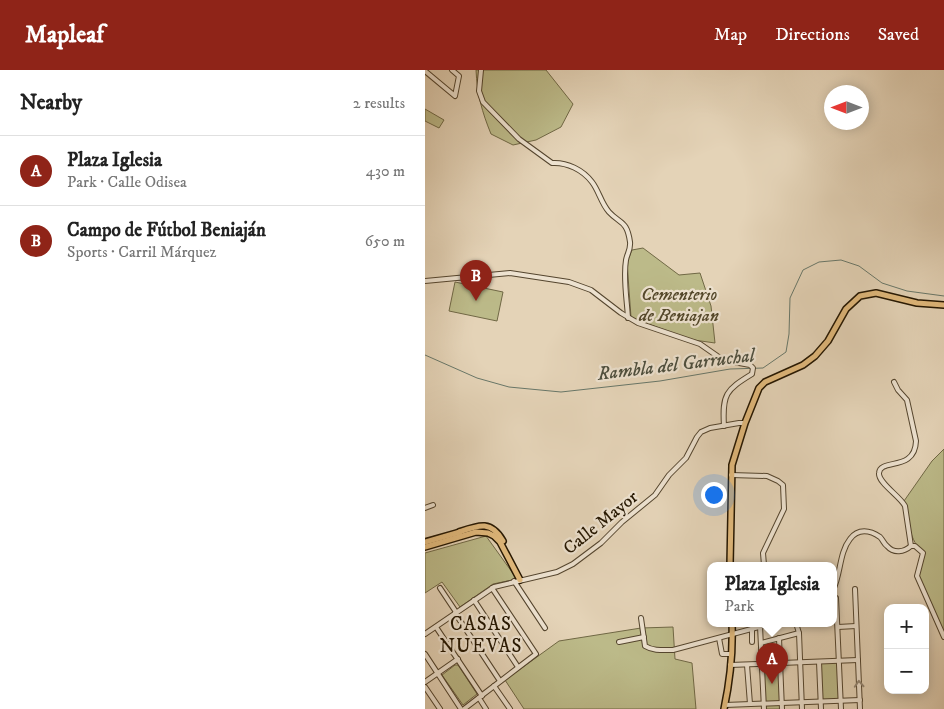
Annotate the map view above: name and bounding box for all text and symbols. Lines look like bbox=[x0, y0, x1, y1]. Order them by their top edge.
text: Mapleaf bbox=[25, 20, 104, 50]
text: Map bbox=[714, 24, 747, 46]
text: Directions bbox=[775, 24, 850, 46]
text: Saved bbox=[878, 24, 919, 46]
north arrow bbox=[824, 85, 869, 130]
text: Nearby bbox=[20, 90, 82, 116]
text: 2 results bbox=[353, 93, 405, 113]
text: Plaza Iglesia bbox=[67, 149, 162, 172]
text: A bbox=[31, 161, 41, 181]
text: 430 m bbox=[366, 161, 405, 181]
text: Park · Calle Odisea bbox=[67, 172, 187, 192]
text: Campo de Fútbol Beniaján bbox=[67, 219, 266, 242]
text: B bbox=[31, 231, 41, 251]
text: 650 m bbox=[365, 231, 405, 251]
text: Sports · Carril Márquez bbox=[67, 242, 217, 262]
pin: B bbox=[460, 260, 492, 301]
park label: Cementerio de Beniajan bbox=[638, 284, 719, 327]
water label: Rambla del Garruchal bbox=[595, 344, 758, 386]
your location bbox=[701, 482, 727, 508]
street label: Calle Mayor bbox=[559, 486, 643, 560]
popup bbox=[707, 562, 837, 627]
text: Plaza Iglesia bbox=[724, 573, 820, 596]
text: Park bbox=[724, 596, 754, 616]
map controls bbox=[884, 604, 929, 694]
button: + bbox=[884, 604, 929, 649]
district label: CASAS NUEVAS bbox=[439, 613, 523, 658]
pin: A bbox=[756, 643, 788, 684]
button: − bbox=[884, 649, 929, 694]
one-way arrow bbox=[854, 680, 864, 688]

